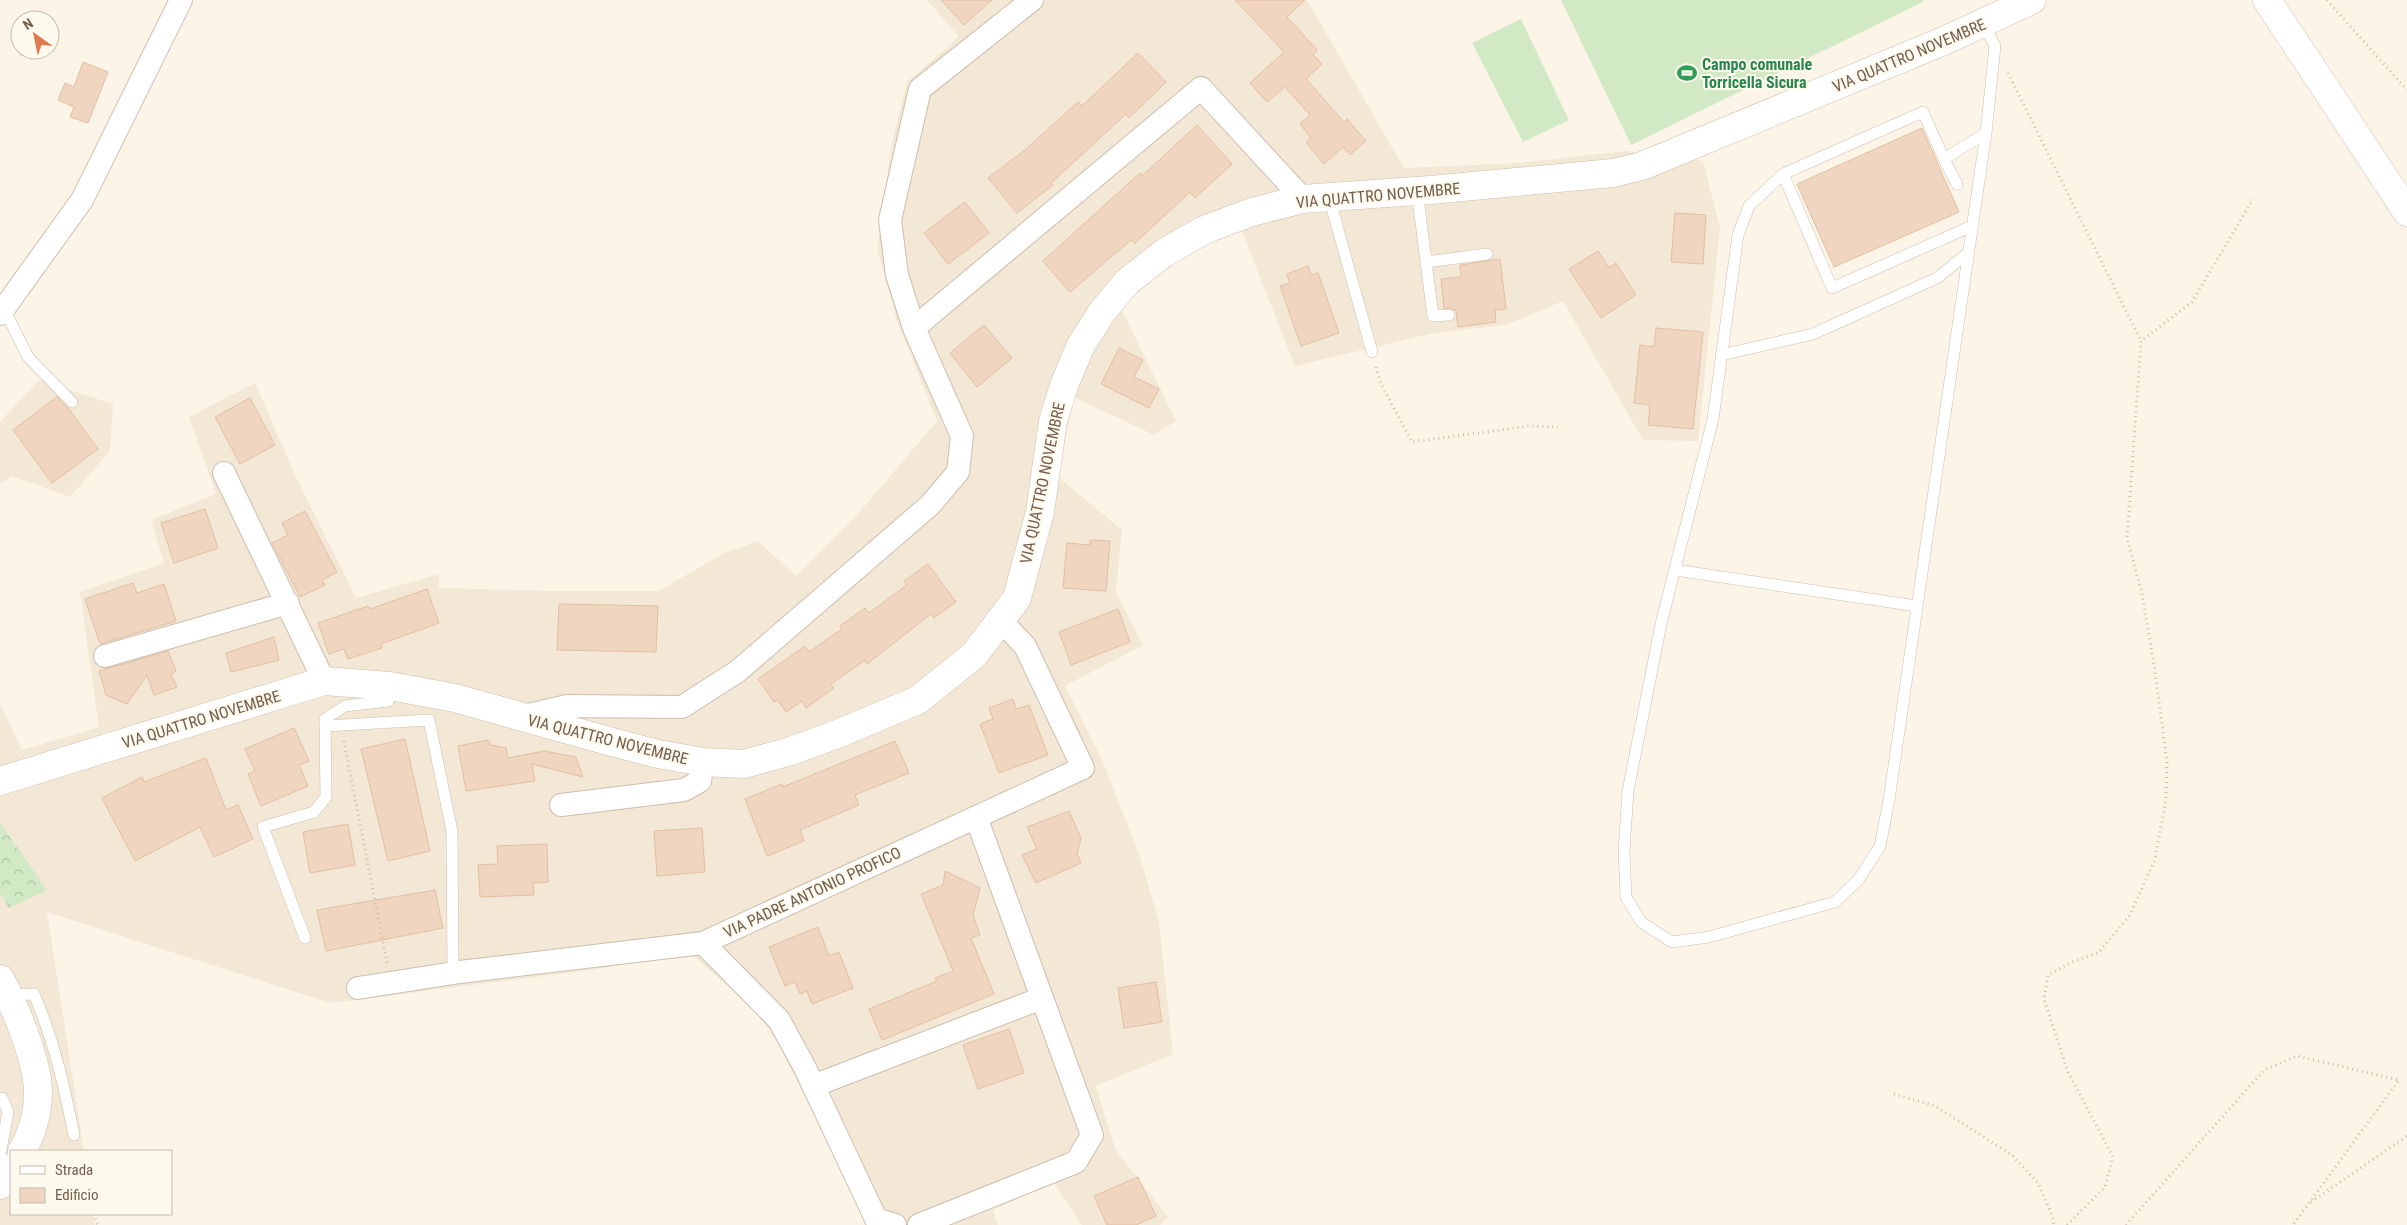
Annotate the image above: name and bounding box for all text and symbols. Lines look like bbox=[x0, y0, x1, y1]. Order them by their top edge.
north arrow bbox=[10, 10, 60, 60]
text: N bbox=[20, 15, 36, 33]
street label: VIA QUATTRO NOVEMBRE bbox=[1830, 15, 1989, 96]
place label: Campo comunale Torricella Sicura bbox=[1702, 55, 1813, 92]
sports icon: Campo comunale Torricella Sicura bbox=[1676, 62, 1698, 84]
street label: VIA QUATTRO NOVEMBRE bbox=[1295, 179, 1461, 212]
street label: VIA QUATTRO NOVEMBRE bbox=[1016, 401, 1069, 566]
street label: VIA QUATTRO NOVEMBRE bbox=[120, 686, 283, 753]
street label: VIA QUATTRO NOVEMBRE bbox=[526, 710, 690, 769]
street label: VIA PADRE ANTONIO PROFICO bbox=[721, 843, 904, 942]
legend bbox=[10, 1150, 172, 1215]
text: Strada bbox=[55, 1161, 93, 1179]
text: Edificio bbox=[55, 1186, 98, 1204]

